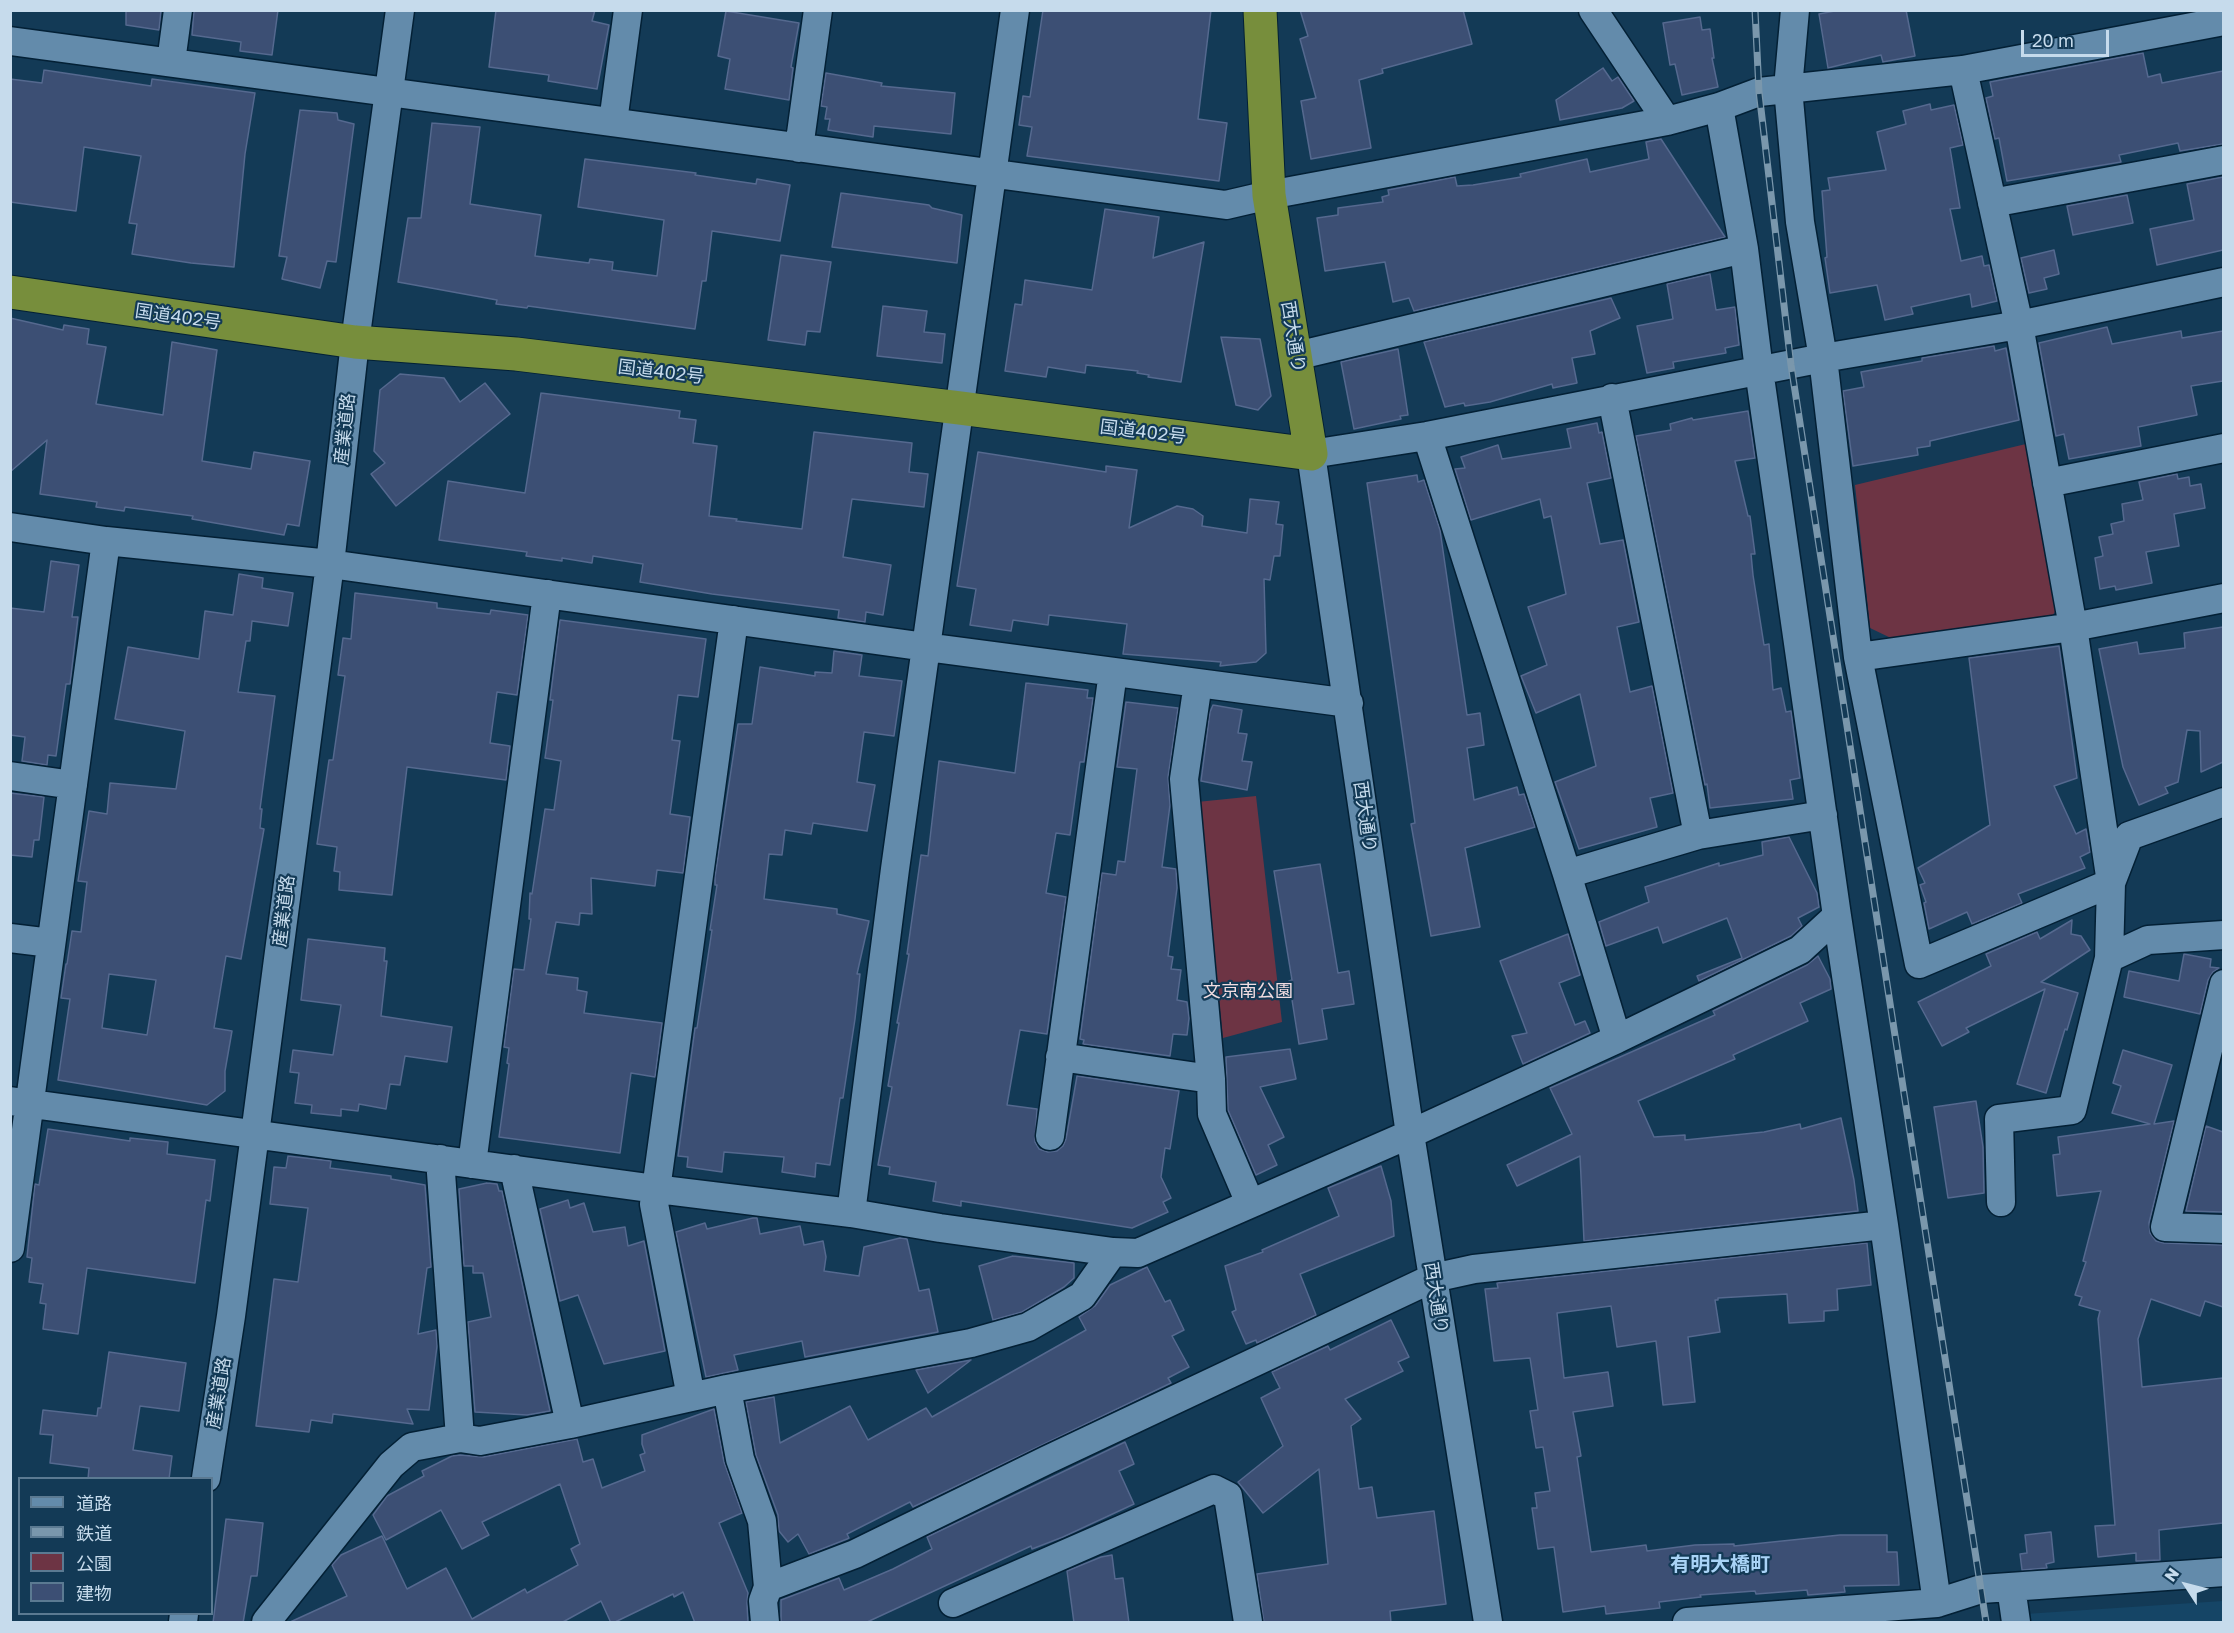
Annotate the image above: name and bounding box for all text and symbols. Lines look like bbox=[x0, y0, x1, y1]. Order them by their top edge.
scale bar bbox=[2024, 18, 2112, 56]
text: 20 m bbox=[2032, 29, 2074, 51]
street label: 国道402号 bbox=[134, 300, 222, 334]
street label: 西大通り bbox=[1277, 300, 1309, 374]
street label: 国道402号 bbox=[617, 356, 705, 388]
street label: 産業道路 bbox=[330, 392, 360, 466]
street label: 国道402号 bbox=[1099, 416, 1187, 448]
street label: 西大通り bbox=[1349, 780, 1381, 854]
street label: 産業道路 bbox=[269, 874, 299, 948]
park label: 文京南公園 bbox=[1203, 980, 1293, 1002]
street label: 西大通り bbox=[1420, 1261, 1452, 1335]
street label: 産業道路 bbox=[203, 1356, 235, 1430]
legend bbox=[18, 1477, 213, 1615]
text: 道路 bbox=[76, 1492, 112, 1514]
text: 鉄道 bbox=[76, 1522, 112, 1544]
text: 公園 bbox=[76, 1552, 112, 1574]
district label: 有明大橋町 bbox=[1670, 1553, 1770, 1577]
north arrow bbox=[2156, 1555, 2216, 1615]
text: N bbox=[2160, 1564, 2183, 1585]
text: 建物 bbox=[76, 1582, 112, 1604]

